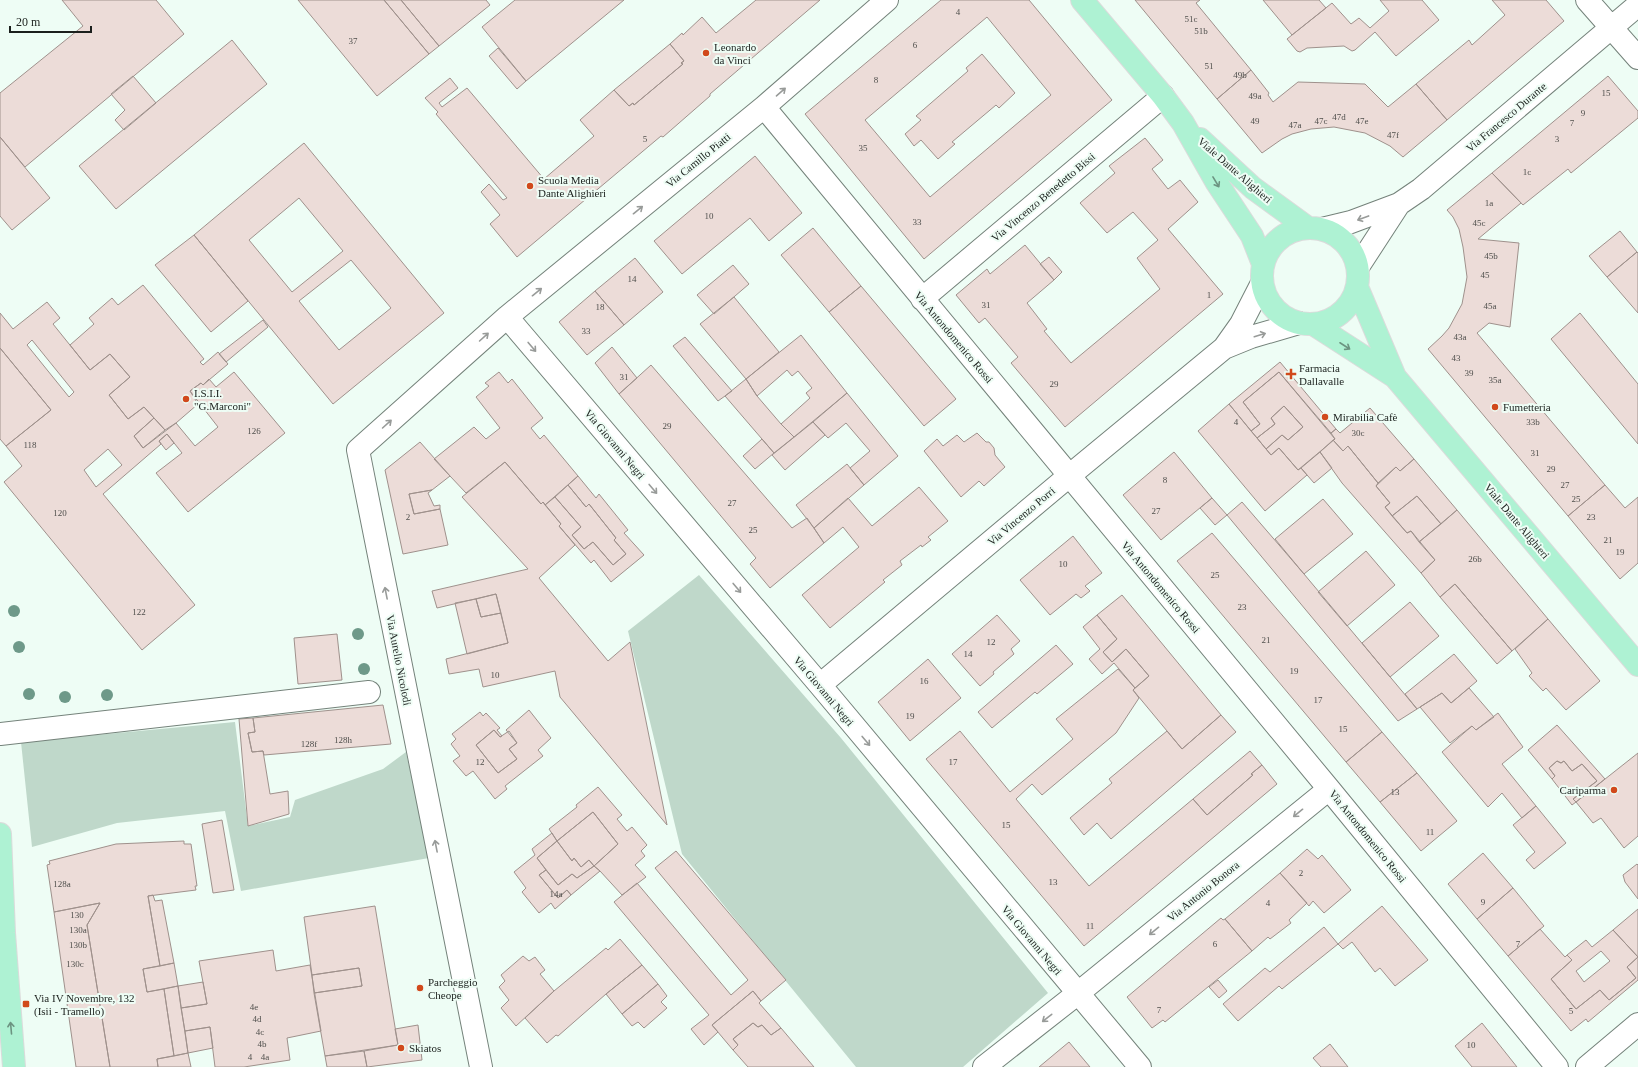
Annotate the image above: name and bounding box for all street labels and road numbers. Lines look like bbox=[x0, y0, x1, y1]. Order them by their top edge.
street label: Via Francesco Durante bbox=[1464, 80, 1549, 154]
street label: Via Camillo Piatti bbox=[663, 130, 733, 190]
street label: Viale Dante Alighieri bbox=[1196, 135, 1274, 205]
street label: Via Vincenzo Benedetto Bissi bbox=[989, 150, 1097, 244]
street label: Via Antondomenico Rossi bbox=[912, 289, 996, 385]
street label: Via Giovanni Negri bbox=[583, 407, 647, 481]
street label: Viale Dante Alighieri bbox=[1482, 481, 1552, 561]
street label: Via Vincenzo Porri bbox=[985, 484, 1057, 548]
street label: Via Antondomenico Rossi bbox=[1119, 539, 1203, 635]
street label: Via Aurelio Nicolodi bbox=[384, 614, 414, 706]
street label: Via Giovanni Negri bbox=[792, 654, 856, 728]
street label: Via Antondomenico Rossi bbox=[1327, 787, 1409, 885]
street label: Via Antonio Bonora bbox=[1165, 858, 1241, 924]
street label: Via Giovanni Negri bbox=[1000, 903, 1064, 977]

